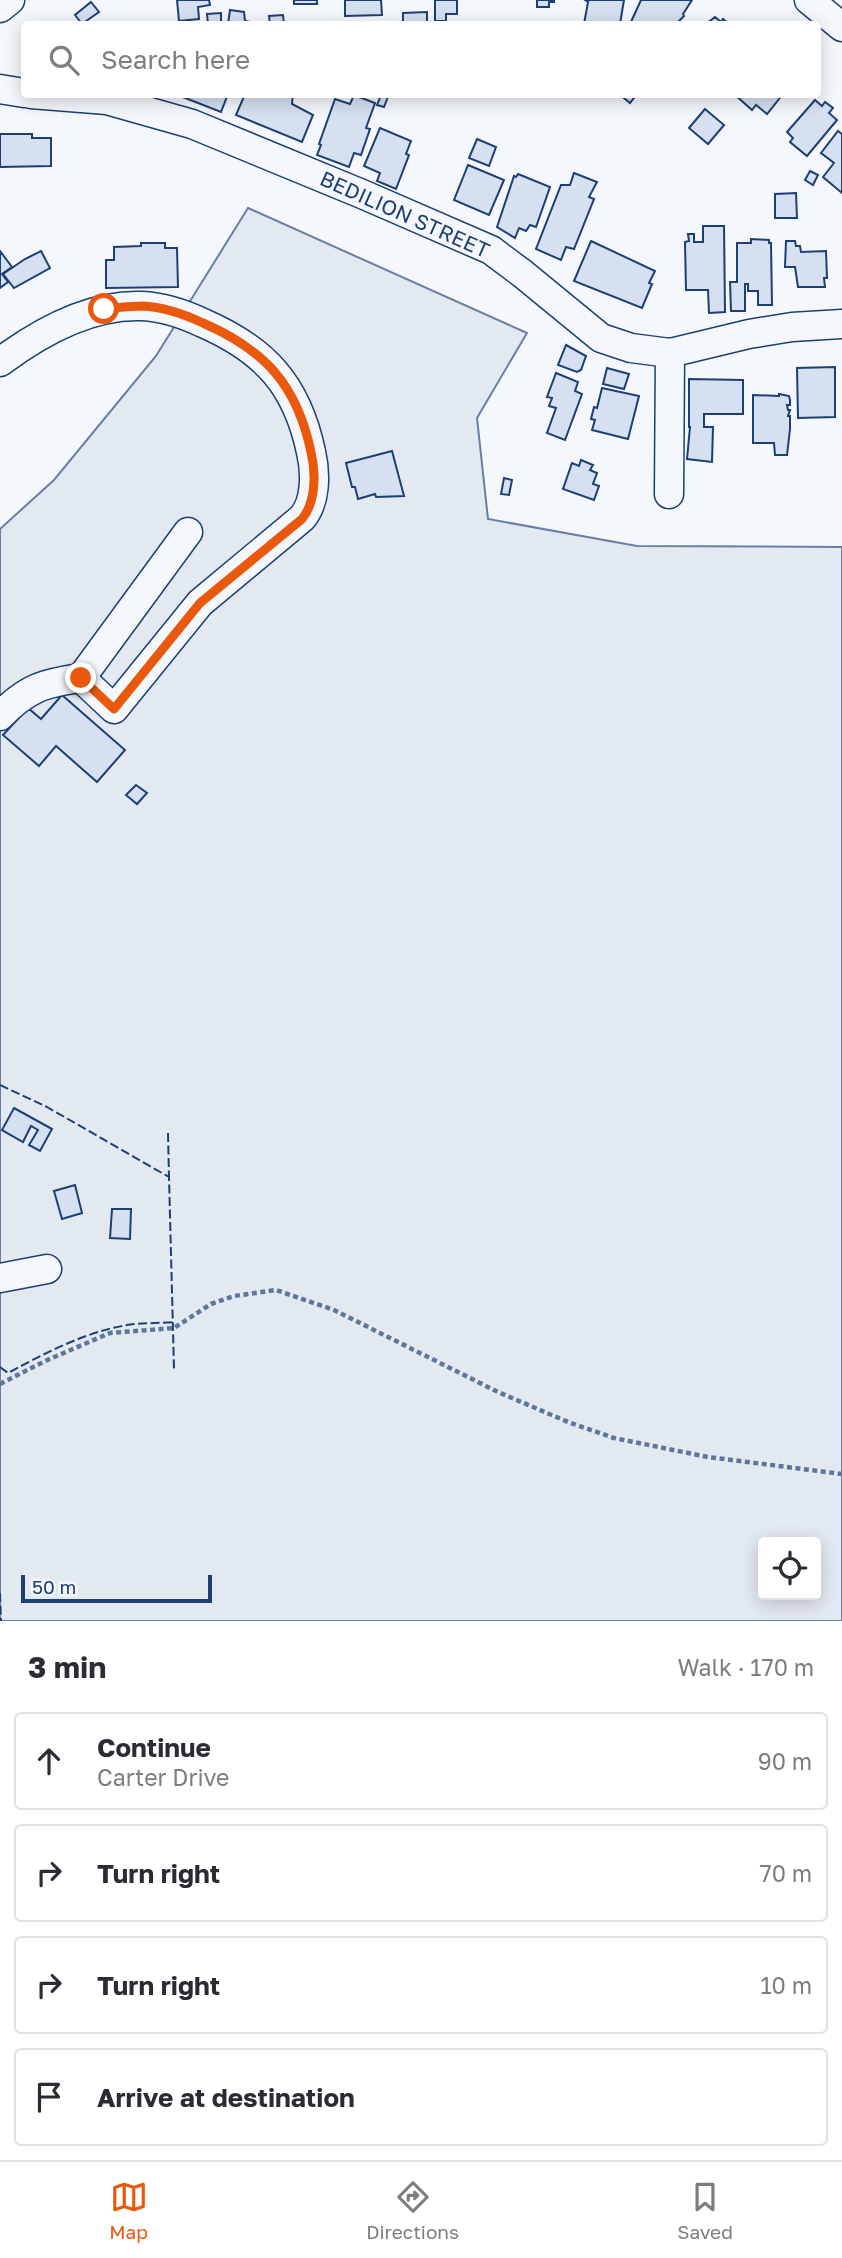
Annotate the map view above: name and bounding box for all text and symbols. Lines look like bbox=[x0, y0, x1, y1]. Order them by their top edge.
search box bbox=[21, 21, 821, 98]
icon: search bbox=[45, 41, 83, 79]
text: Search here bbox=[101, 44, 250, 75]
street label: BEDILION STREET bbox=[316, 165, 494, 263]
route start bbox=[88, 293, 119, 324]
route end bbox=[65, 662, 96, 693]
map controls bbox=[758, 1537, 821, 1600]
button: locate bbox=[758, 1537, 821, 1600]
scale bar bbox=[21, 1572, 212, 1604]
text: 50 m bbox=[32, 1575, 76, 1598]
text: 3 min bbox=[28, 1649, 106, 1685]
text: Walk · 170 m bbox=[677, 1653, 814, 1681]
text: Continue bbox=[97, 1732, 211, 1763]
icon: ahead bbox=[30, 1742, 68, 1780]
text: 90 m bbox=[758, 1747, 812, 1775]
text: Carter Drive bbox=[97, 1763, 229, 1791]
icon: right bbox=[30, 1854, 68, 1892]
text: Turn right bbox=[97, 1858, 220, 1889]
text: 70 m bbox=[759, 1859, 812, 1887]
icon: right bbox=[30, 1966, 68, 2004]
text: Turn right bbox=[97, 1970, 220, 2001]
text: 10 m bbox=[760, 1971, 812, 1999]
icon: arrive bbox=[30, 2078, 68, 2116]
text: Arrive at destination bbox=[97, 2082, 355, 2113]
tab: Map bbox=[109, 2178, 148, 2243]
tab: Directions bbox=[366, 2178, 459, 2243]
tab: Saved bbox=[677, 2178, 733, 2243]

